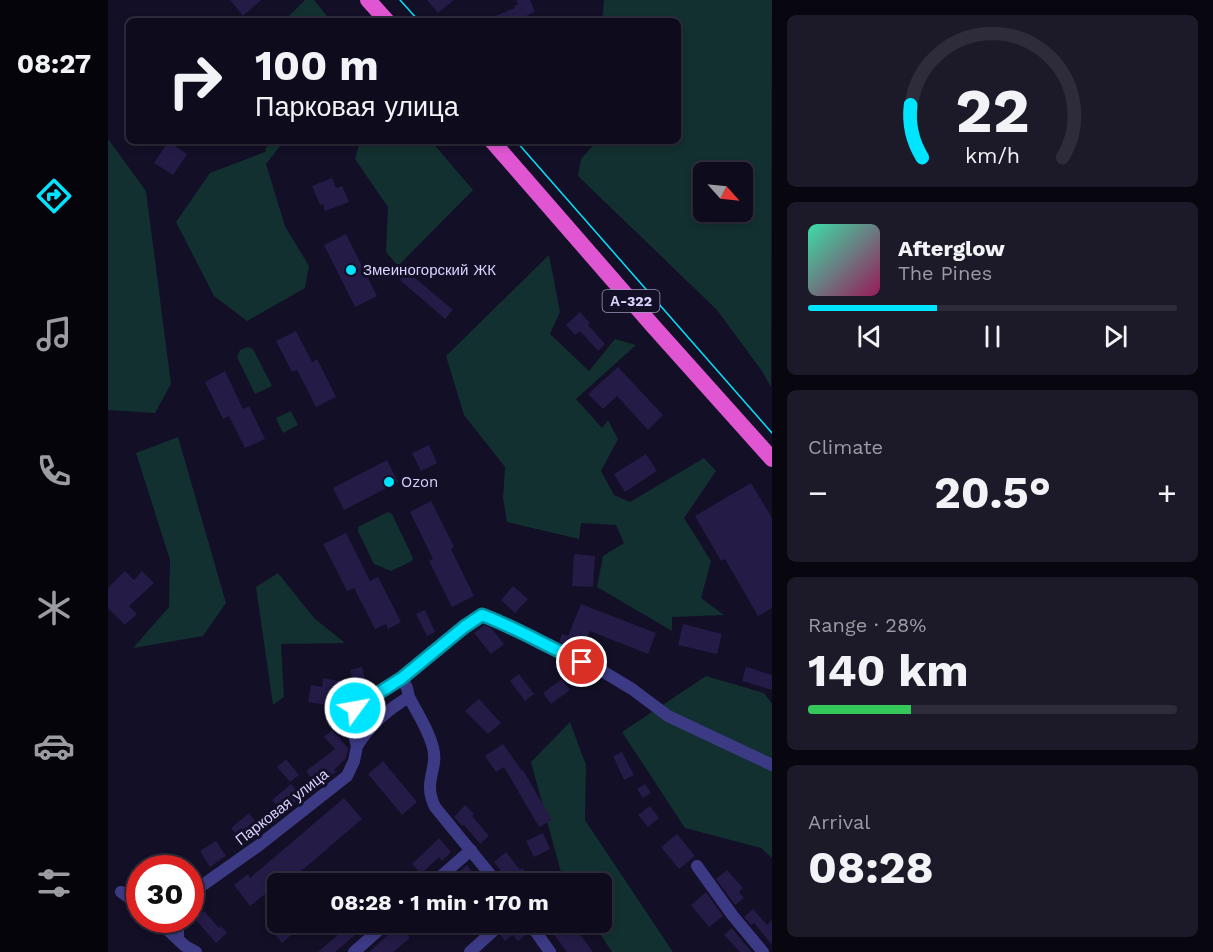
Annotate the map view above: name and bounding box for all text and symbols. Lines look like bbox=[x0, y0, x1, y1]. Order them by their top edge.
text: 100 m bbox=[255, 41, 379, 90]
icon: right bbox=[156, 42, 234, 120]
text: 08:27 bbox=[17, 48, 91, 80]
text: 22 bbox=[955, 74, 1030, 147]
text: Парковая улица bbox=[255, 91, 459, 123]
text: km/h bbox=[965, 144, 1020, 169]
north arrow bbox=[693, 162, 753, 222]
map controls bbox=[693, 162, 753, 222]
icon: directions bbox=[33, 175, 75, 217]
text: Afterglow bbox=[898, 236, 1005, 261]
place label: Змеиногорский ЖК bbox=[363, 261, 496, 279]
text: The Pines bbox=[898, 261, 992, 285]
marker: Змеиногорский ЖК bbox=[344, 263, 358, 277]
road number: А-322 bbox=[602, 290, 660, 312]
icon: music bbox=[33, 313, 75, 355]
icon: previous bbox=[853, 320, 886, 353]
icon: pause bbox=[976, 320, 1009, 353]
icon: next bbox=[1099, 320, 1132, 353]
text: Climate bbox=[808, 435, 883, 459]
icon: phone bbox=[33, 450, 75, 492]
text: 20.5° bbox=[934, 466, 1051, 519]
place label: Ozon bbox=[401, 473, 438, 491]
text: − bbox=[808, 473, 828, 512]
text: + bbox=[1157, 473, 1177, 512]
marker: Ozon bbox=[382, 475, 396, 489]
icon: climate bbox=[33, 587, 75, 629]
text: Range · 28% bbox=[808, 613, 926, 637]
pin bbox=[556, 636, 607, 687]
text: 140 km bbox=[808, 644, 969, 697]
icon: arrive bbox=[565, 645, 598, 678]
position arrow bbox=[323, 676, 387, 740]
icon: car bbox=[33, 725, 75, 767]
street label: Парковая улица bbox=[232, 765, 333, 849]
text: Arrival bbox=[808, 810, 870, 834]
text: 08:28 bbox=[808, 841, 934, 894]
speed limit sign: 30 bbox=[126, 855, 204, 933]
icon: filters bbox=[33, 862, 75, 904]
text: 08:28 · 1 min · 170 m bbox=[330, 890, 549, 915]

